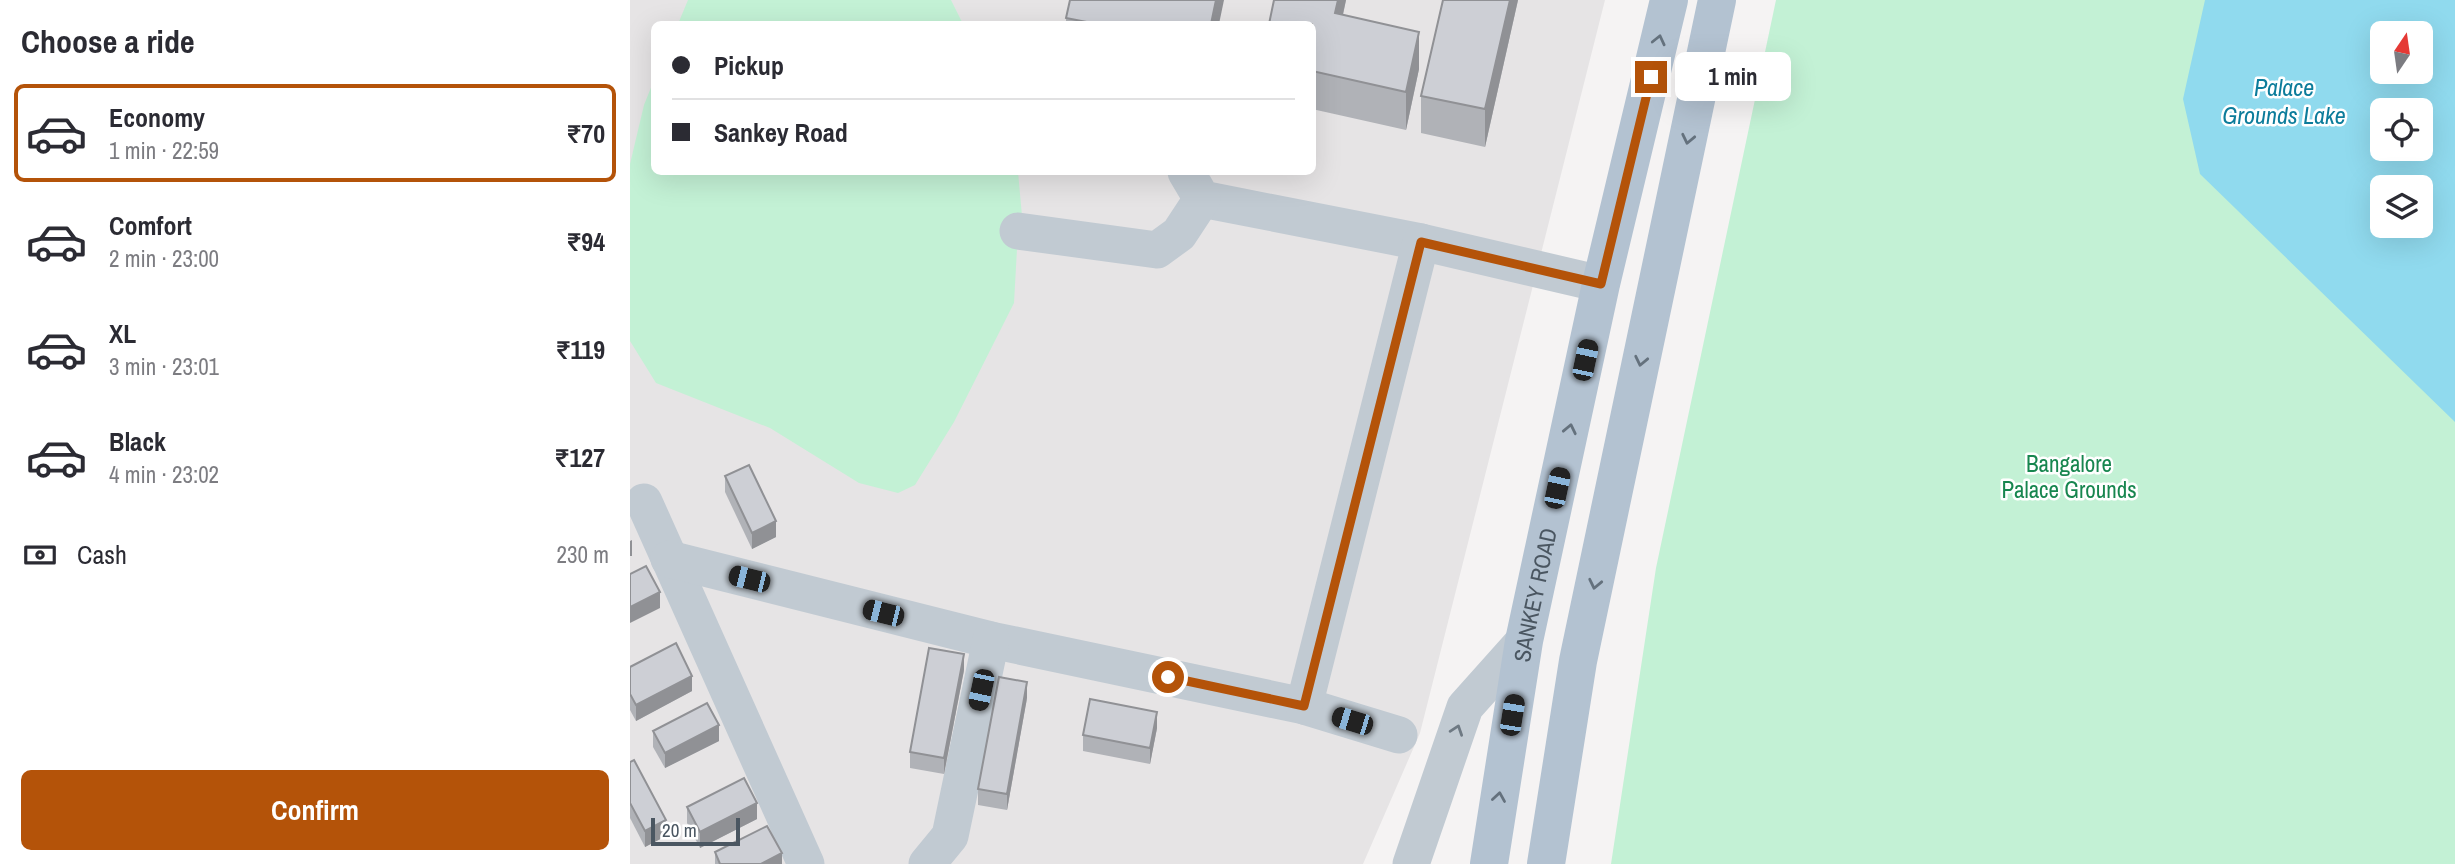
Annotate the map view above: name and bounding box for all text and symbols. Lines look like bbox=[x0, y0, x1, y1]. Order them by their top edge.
text: Choose a ride bbox=[21, 20, 195, 63]
north arrow bbox=[2370, 21, 2432, 84]
map controls bbox=[2370, 21, 2433, 238]
one-way arrow bbox=[1651, 34, 1666, 46]
text: Pickup bbox=[714, 48, 784, 83]
callout: 1 min bbox=[1676, 52, 1791, 102]
route end bbox=[1635, 61, 1667, 93]
text: 1 min bbox=[1708, 61, 1758, 92]
water label: Palace Grounds Lake bbox=[2222, 71, 2346, 131]
button: locate bbox=[2370, 98, 2433, 161]
text: Economy bbox=[109, 100, 205, 135]
icon: car bbox=[25, 102, 88, 165]
text: Sankey Road bbox=[714, 115, 848, 150]
text: ₹70 bbox=[566, 116, 605, 151]
one-way arrow bbox=[1681, 133, 1696, 145]
text: 1 min · 22:59 bbox=[109, 135, 219, 166]
button: layers bbox=[2370, 175, 2433, 238]
text: Comfort bbox=[109, 208, 192, 243]
icon: car bbox=[25, 210, 88, 273]
text: ₹94 bbox=[566, 224, 605, 259]
text: 2 min · 23:00 bbox=[109, 243, 219, 274]
text: XL bbox=[109, 316, 136, 351]
icon: car bbox=[25, 318, 88, 381]
text: ₹119 bbox=[556, 332, 605, 367]
car bbox=[1571, 337, 1600, 383]
text: 3 min · 23:01 bbox=[109, 351, 219, 382]
one-way arrow bbox=[1635, 355, 1650, 367]
one-way arrow bbox=[1561, 423, 1576, 435]
text: Black bbox=[109, 424, 166, 459]
icon: car bbox=[25, 426, 88, 489]
text: ₹127 bbox=[554, 440, 605, 475]
park label: Bangalore Palace Grounds bbox=[2001, 448, 2137, 505]
text: 4 min · 23:02 bbox=[109, 459, 219, 490]
car bbox=[1543, 465, 1572, 511]
street label: SANKEY ROAD bbox=[1505, 525, 1563, 664]
icon: cash bbox=[21, 536, 59, 574]
text: Cash bbox=[77, 537, 127, 572]
text: 230 m bbox=[557, 539, 609, 570]
car bbox=[727, 564, 772, 594]
one-way arrow bbox=[1588, 578, 1603, 590]
car bbox=[861, 598, 906, 628]
route start bbox=[1152, 661, 1184, 693]
car bbox=[967, 667, 996, 713]
car bbox=[1499, 693, 1526, 737]
car bbox=[1329, 705, 1376, 737]
one-way arrow bbox=[1449, 724, 1463, 736]
button: Confirm bbox=[21, 770, 609, 850]
one-way arrow bbox=[1492, 791, 1507, 802]
scale bar bbox=[651, 815, 740, 847]
text: 20 m bbox=[662, 817, 697, 843]

